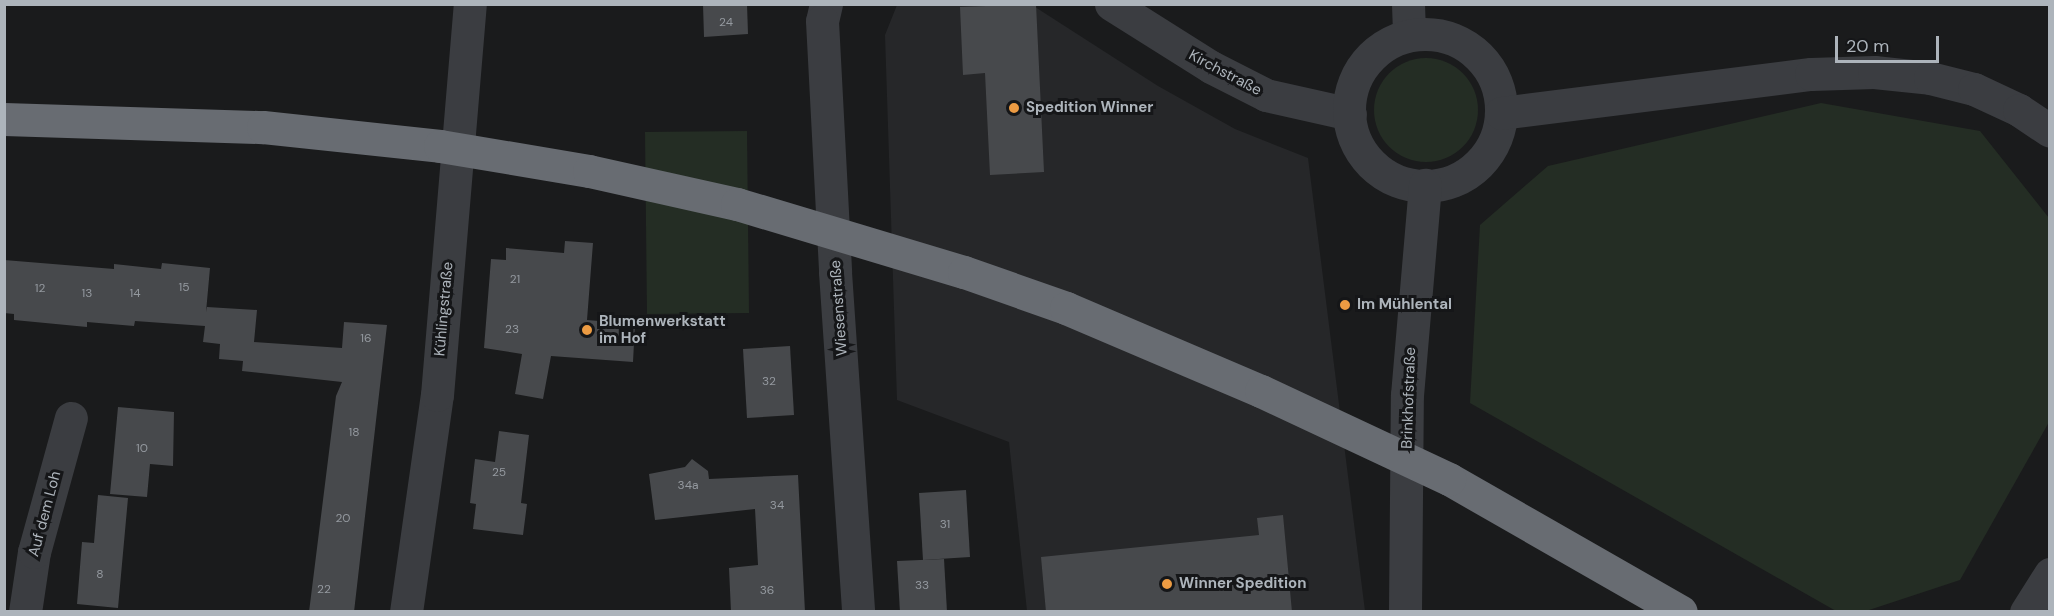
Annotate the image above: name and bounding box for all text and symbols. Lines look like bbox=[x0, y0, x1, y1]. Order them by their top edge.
house number: 24 bbox=[719, 16, 733, 30]
scale bar bbox=[1838, 24, 1942, 62]
text: 20 m bbox=[1846, 34, 1889, 58]
street label: Kirchstraße bbox=[1186, 46, 1264, 100]
place label: Spedition Winner bbox=[1026, 99, 1153, 117]
marker: Spedition Winner bbox=[1007, 101, 1021, 115]
street label: Wiesenstraße bbox=[827, 259, 851, 357]
street label: Kühlingstraße bbox=[431, 261, 457, 357]
house number: 21 bbox=[510, 273, 520, 287]
house number: 15 bbox=[178, 281, 190, 295]
house number: 12 bbox=[35, 282, 45, 296]
house number: 13 bbox=[82, 287, 92, 301]
house number: 14 bbox=[129, 287, 141, 301]
place label: Im Mühlental bbox=[1357, 296, 1452, 314]
marker: Im Mühlental bbox=[1338, 298, 1352, 312]
place label: Blumenwerkstatt im Hof bbox=[599, 312, 726, 347]
house number: 23 bbox=[505, 323, 519, 337]
marker: Blumenwerkstatt im Hof bbox=[580, 323, 594, 337]
house number: 16 bbox=[360, 332, 372, 346]
street label: Brinkhofstraße bbox=[1398, 347, 1420, 449]
house number: 32 bbox=[762, 375, 776, 389]
house number: 18 bbox=[348, 426, 360, 440]
house number: 10 bbox=[136, 442, 148, 456]
house number: 25 bbox=[492, 466, 506, 480]
street label: Auf dem Loh bbox=[25, 469, 65, 559]
house number: 34a bbox=[678, 479, 698, 493]
house number: 34 bbox=[770, 499, 784, 513]
house number: 20 bbox=[336, 512, 350, 526]
house number: 31 bbox=[940, 518, 950, 532]
house number: 8 bbox=[96, 568, 104, 582]
place label: Winner Spedition bbox=[1179, 575, 1306, 593]
marker: Winner Spedition bbox=[1160, 577, 1174, 591]
house number: 33 bbox=[915, 579, 929, 593]
house number: 22 bbox=[317, 583, 331, 597]
house number: 36 bbox=[760, 584, 774, 598]

